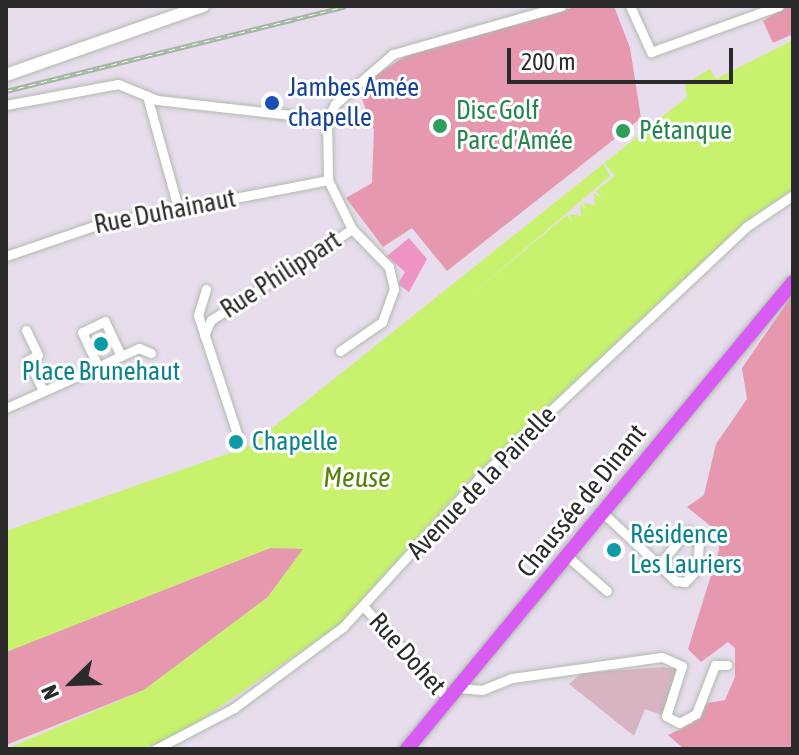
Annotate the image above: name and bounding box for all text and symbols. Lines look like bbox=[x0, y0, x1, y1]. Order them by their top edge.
scale bar bbox=[511, 32, 737, 82]
text: 200 m bbox=[521, 48, 575, 75]
place label: Jambes Amée chapelle bbox=[288, 72, 419, 134]
marker: Jambes Amée chapelle bbox=[263, 94, 281, 112]
place label: Disc Golf Parc d'Amée bbox=[456, 95, 573, 156]
place label: Pétanque bbox=[639, 115, 732, 147]
marker: Disc Golf Parc d'Amée bbox=[431, 117, 449, 135]
marker: Pétanque bbox=[614, 122, 632, 140]
street label: Rue Duhainaut bbox=[92, 183, 238, 241]
street label: Rue Philippart bbox=[215, 225, 347, 325]
marker: Place Brunehaut bbox=[92, 335, 110, 353]
place label: Place Brunehaut bbox=[22, 356, 180, 388]
street label: Avenue de la Pairelle bbox=[401, 400, 563, 566]
street label: Chaussée de Dinant bbox=[511, 418, 653, 584]
place label: Chapelle bbox=[252, 426, 338, 458]
marker: Chapelle bbox=[227, 433, 245, 451]
water label: Meuse bbox=[323, 460, 391, 494]
place label: Résidence Les Lauriers bbox=[630, 519, 742, 580]
marker: Résidence Les Lauriers bbox=[605, 541, 623, 559]
street label: Rue Dohet bbox=[362, 607, 452, 701]
north arrow bbox=[32, 643, 112, 723]
text: N bbox=[35, 681, 64, 703]

